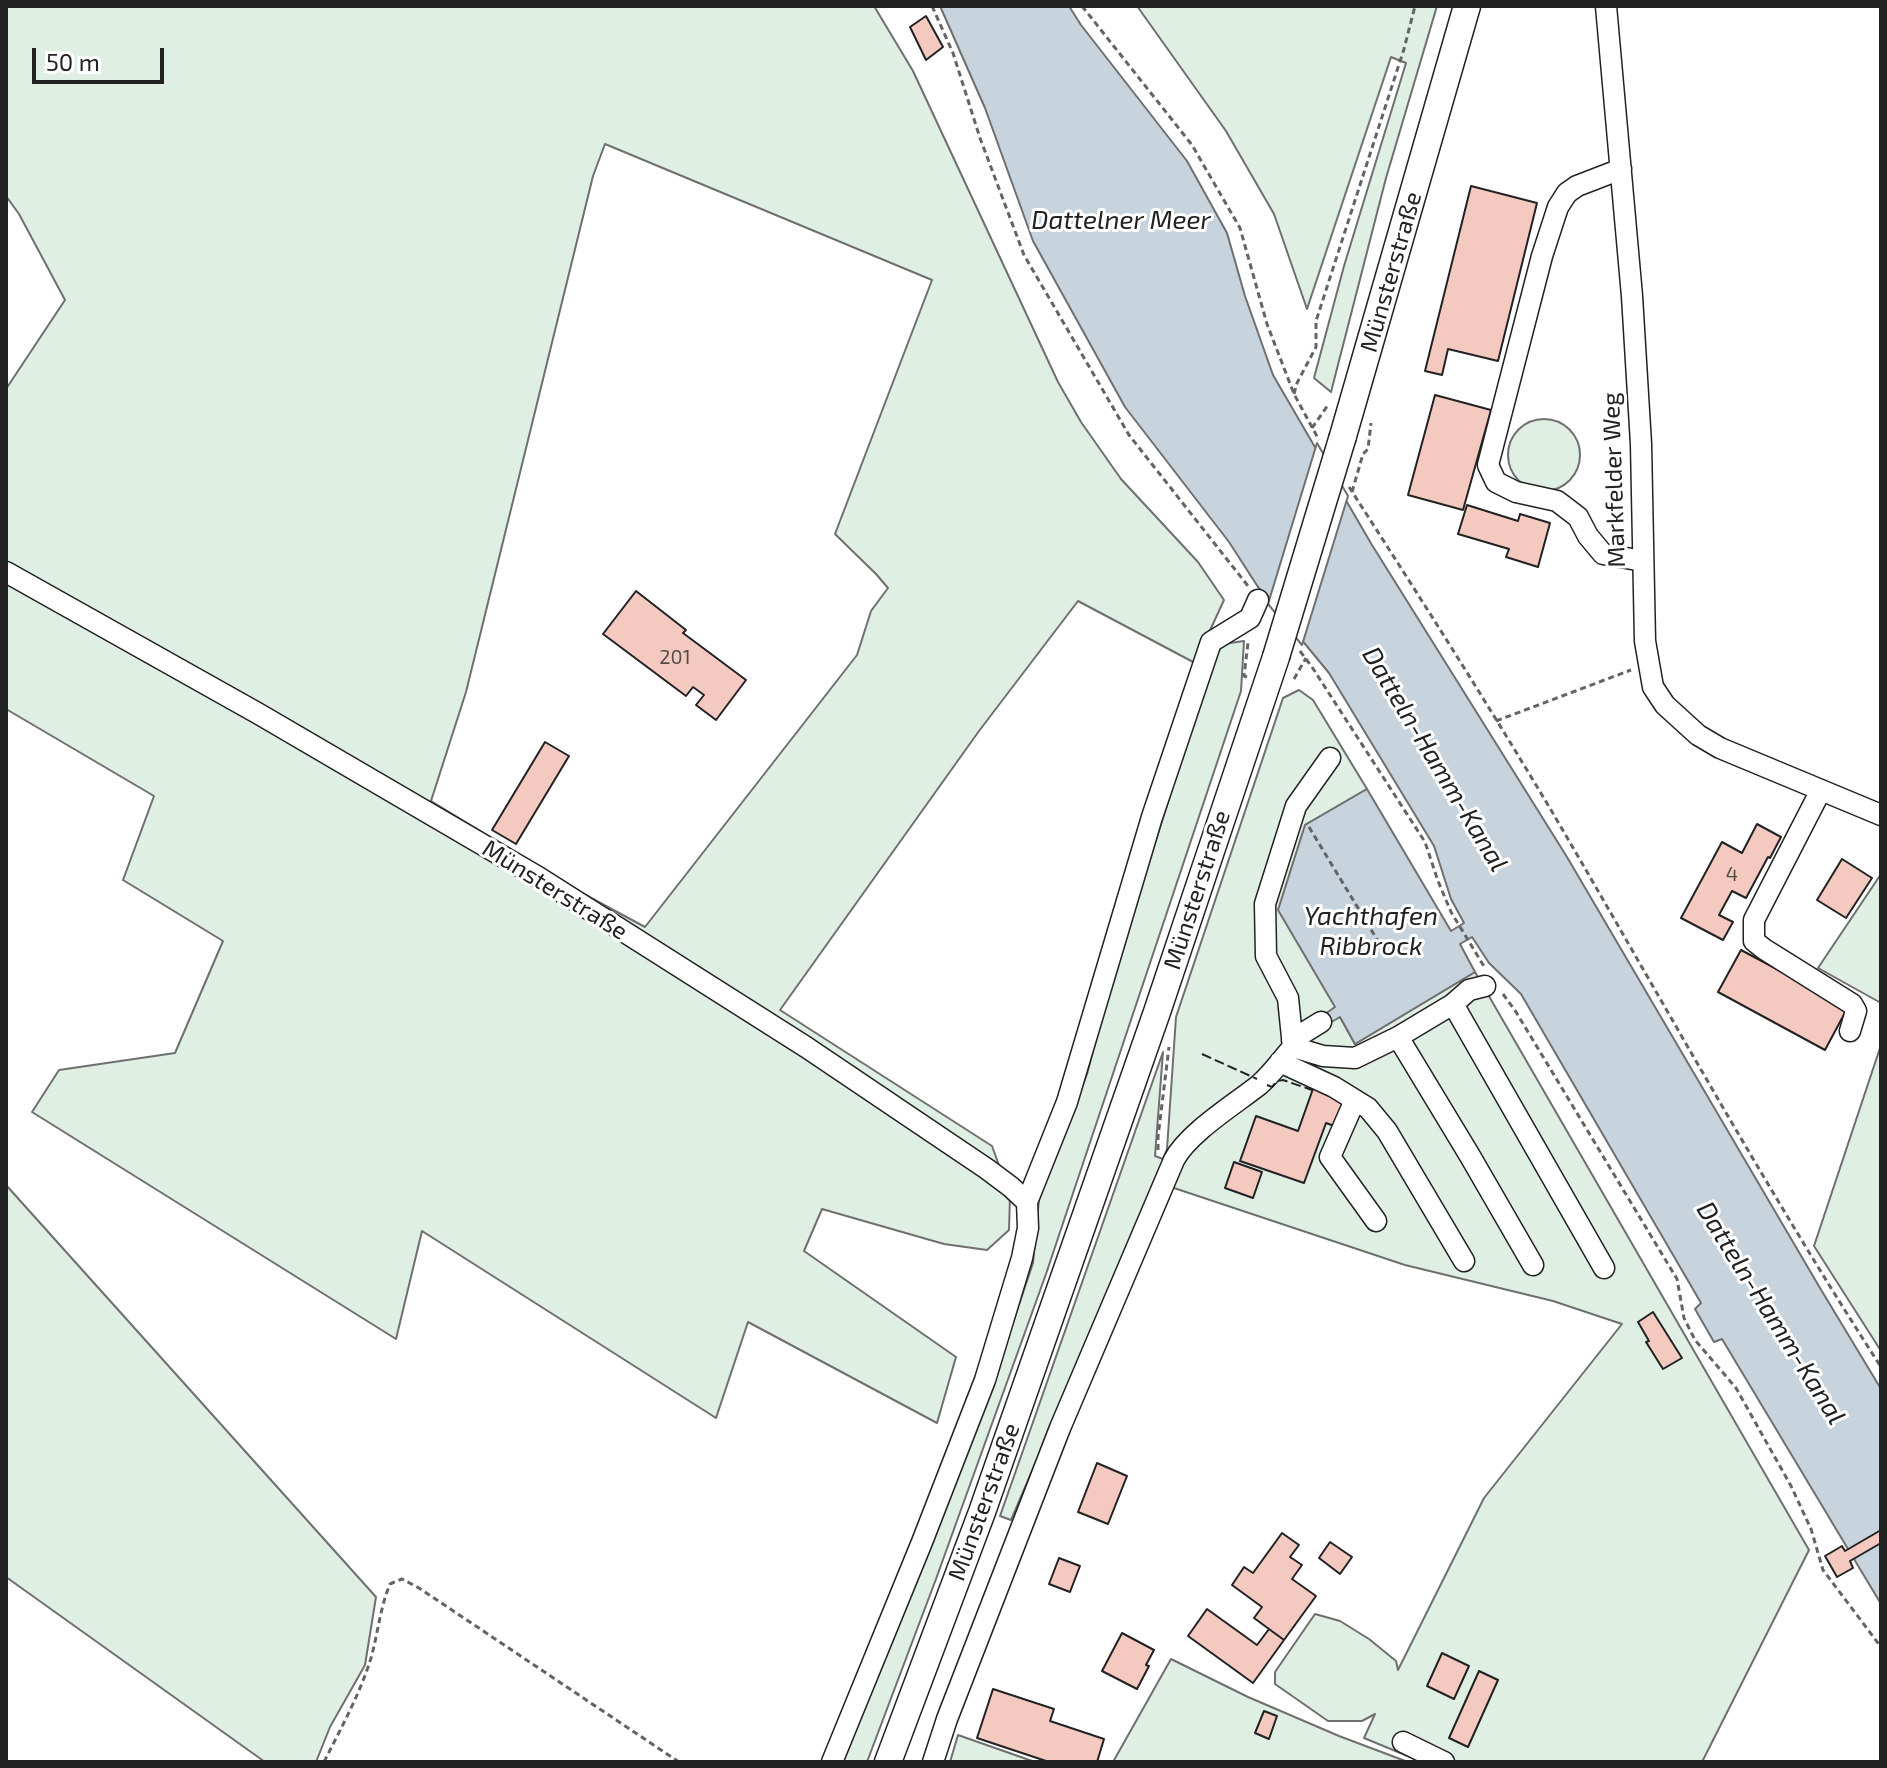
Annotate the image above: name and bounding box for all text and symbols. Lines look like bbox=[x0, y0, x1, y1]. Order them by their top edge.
scale bar bbox=[36, 32, 168, 82]
text: 50 m bbox=[46, 47, 100, 76]
street label: Münsterstraße bbox=[1354, 188, 1428, 356]
water label: Dattelner Meer bbox=[1031, 204, 1211, 236]
street label: Markfelder Weg bbox=[1597, 392, 1631, 568]
water label: Datteln-Hamm-Kanal bbox=[1356, 641, 1514, 877]
house number: 201 bbox=[659, 645, 691, 669]
street label: Münsterstraße bbox=[1158, 807, 1236, 973]
street label: Münsterstraße bbox=[477, 834, 633, 946]
house number: 4 bbox=[1726, 862, 1738, 886]
water label: Yachthafen Ribbrock bbox=[1304, 900, 1438, 962]
water label: Datteln-Hamm-Kanal bbox=[1690, 1196, 1852, 1430]
street label: Münsterstraße bbox=[942, 1419, 1026, 1585]

